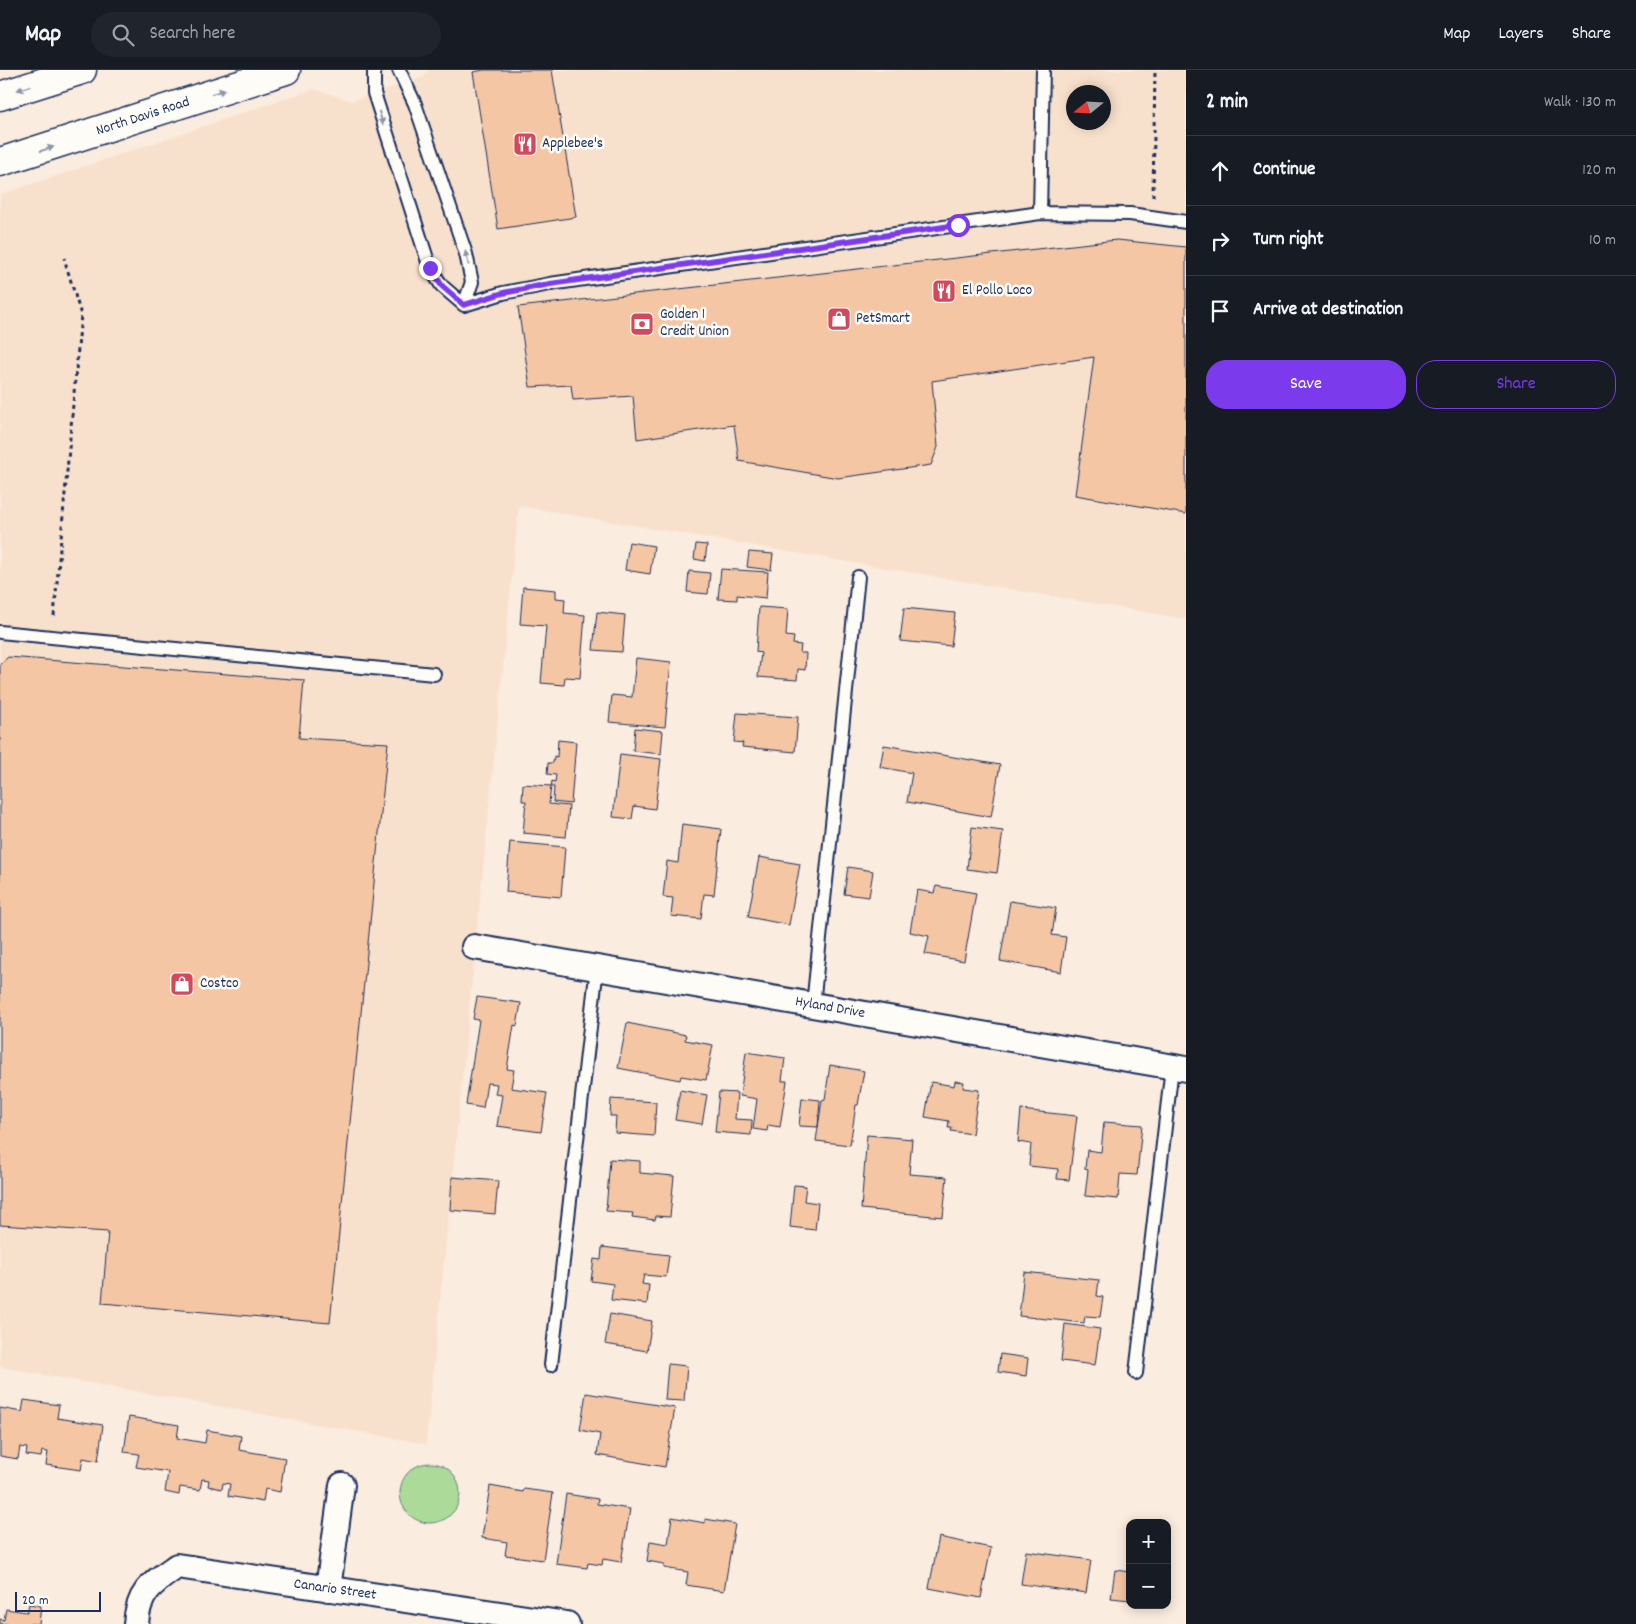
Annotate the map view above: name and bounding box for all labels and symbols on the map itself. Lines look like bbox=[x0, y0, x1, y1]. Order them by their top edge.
one-way arrow bbox=[16, 85, 31, 93]
north arrow bbox=[1066, 85, 1111, 130]
one-way arrow bbox=[210, 88, 225, 96]
street label: North Davis Road bbox=[93, 92, 193, 142]
one-way arrow bbox=[378, 110, 386, 125]
restaurant icon: Applebee's bbox=[512, 131, 538, 157]
place label: Applebee's bbox=[542, 133, 603, 155]
one-way arrow bbox=[39, 144, 54, 152]
route start bbox=[947, 214, 970, 237]
one-way arrow bbox=[462, 251, 470, 266]
route end bbox=[419, 257, 442, 280]
restaurant icon: El Pollo Loco bbox=[931, 278, 957, 304]
place label: El Pollo Loco bbox=[962, 280, 1032, 302]
place label: Golden 1 Credit Union bbox=[660, 304, 729, 343]
shop icon: PetSmart bbox=[826, 306, 852, 332]
place label: PetSmart bbox=[856, 308, 910, 330]
bank icon: Golden 1 Credit Union bbox=[629, 311, 655, 337]
shop icon: Costco bbox=[169, 971, 195, 997]
place label: Costco bbox=[200, 973, 239, 995]
street label: Hyland Drive bbox=[793, 991, 867, 1025]
street label: Canario Street bbox=[292, 1573, 378, 1607]
scale bar bbox=[15, 1589, 101, 1612]

